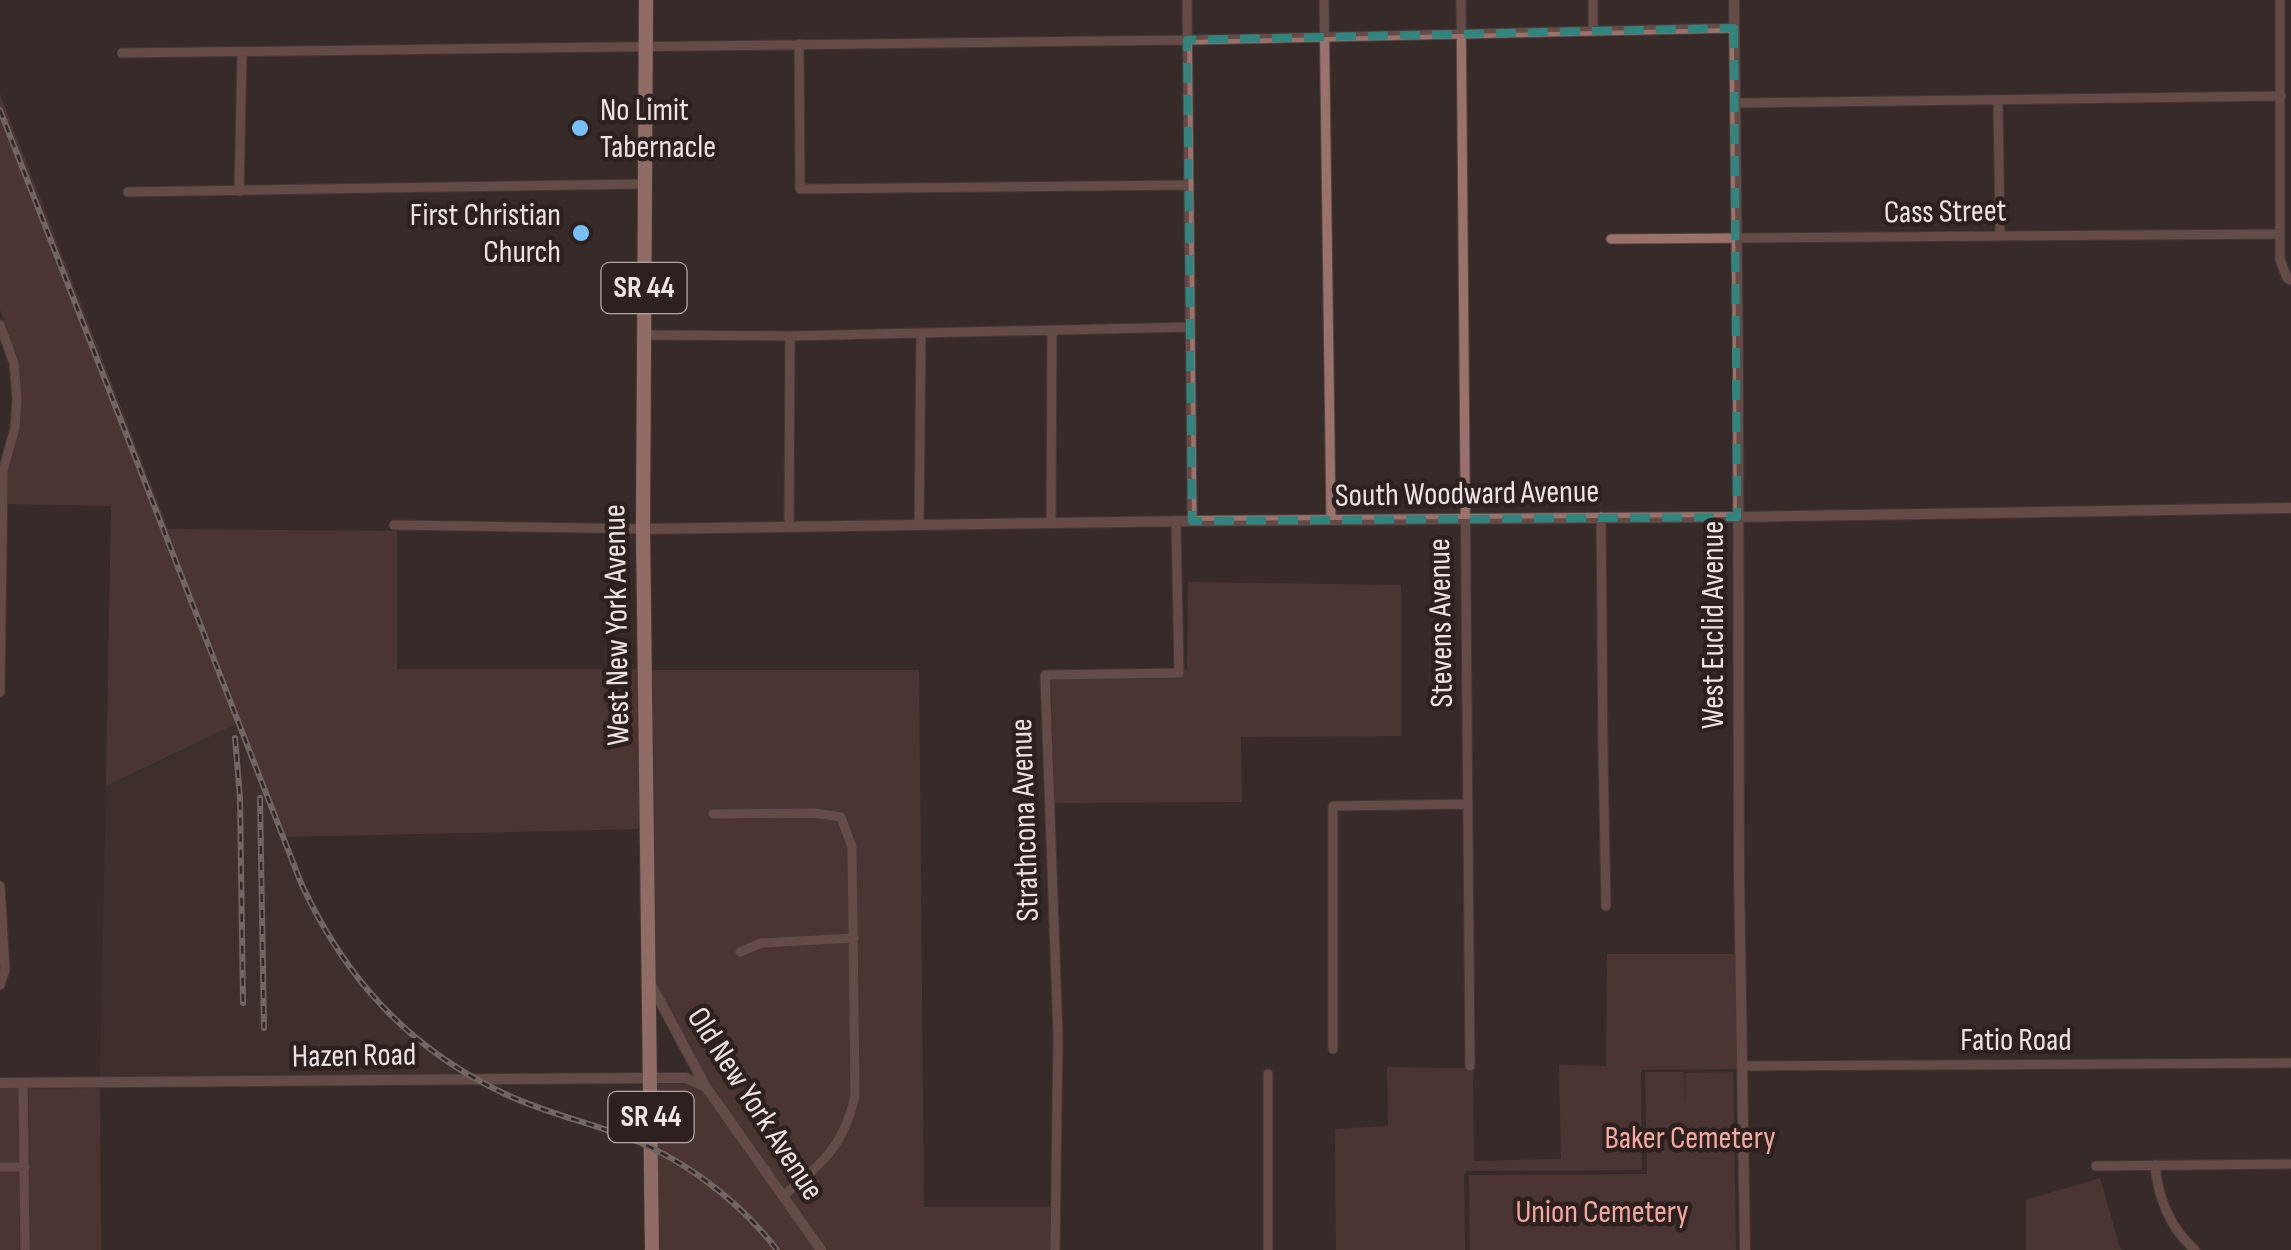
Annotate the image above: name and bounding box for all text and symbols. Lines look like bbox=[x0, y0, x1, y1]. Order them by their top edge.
place label: No Limit Tabernacle bbox=[600, 91, 716, 167]
marker: No Limit Tabernacle bbox=[569, 117, 591, 139]
street label: Cass Street bbox=[1883, 191, 2007, 233]
place label: First Christian Church bbox=[410, 196, 561, 272]
marker: First Christian Church bbox=[570, 222, 592, 244]
road number: SR 44 bbox=[602, 263, 686, 313]
street label: South Woodward Avenue bbox=[1335, 472, 1599, 516]
street label: West New York Avenue bbox=[595, 504, 639, 746]
street label: West Euclid Avenue bbox=[1694, 521, 1733, 729]
street label: Stevens Avenue bbox=[1420, 538, 1462, 708]
street label: Strathcona Avenue bbox=[1002, 718, 1048, 922]
street label: Old New York Avenue bbox=[678, 1000, 832, 1208]
street label: Fatio Road bbox=[1960, 1021, 2072, 1060]
street label: Hazen Road bbox=[291, 1035, 417, 1077]
road number: SR 44 bbox=[608, 1092, 694, 1142]
park label: Baker Cemetery bbox=[1604, 1119, 1776, 1158]
park label: Union Cemetery bbox=[1515, 1193, 1689, 1232]

